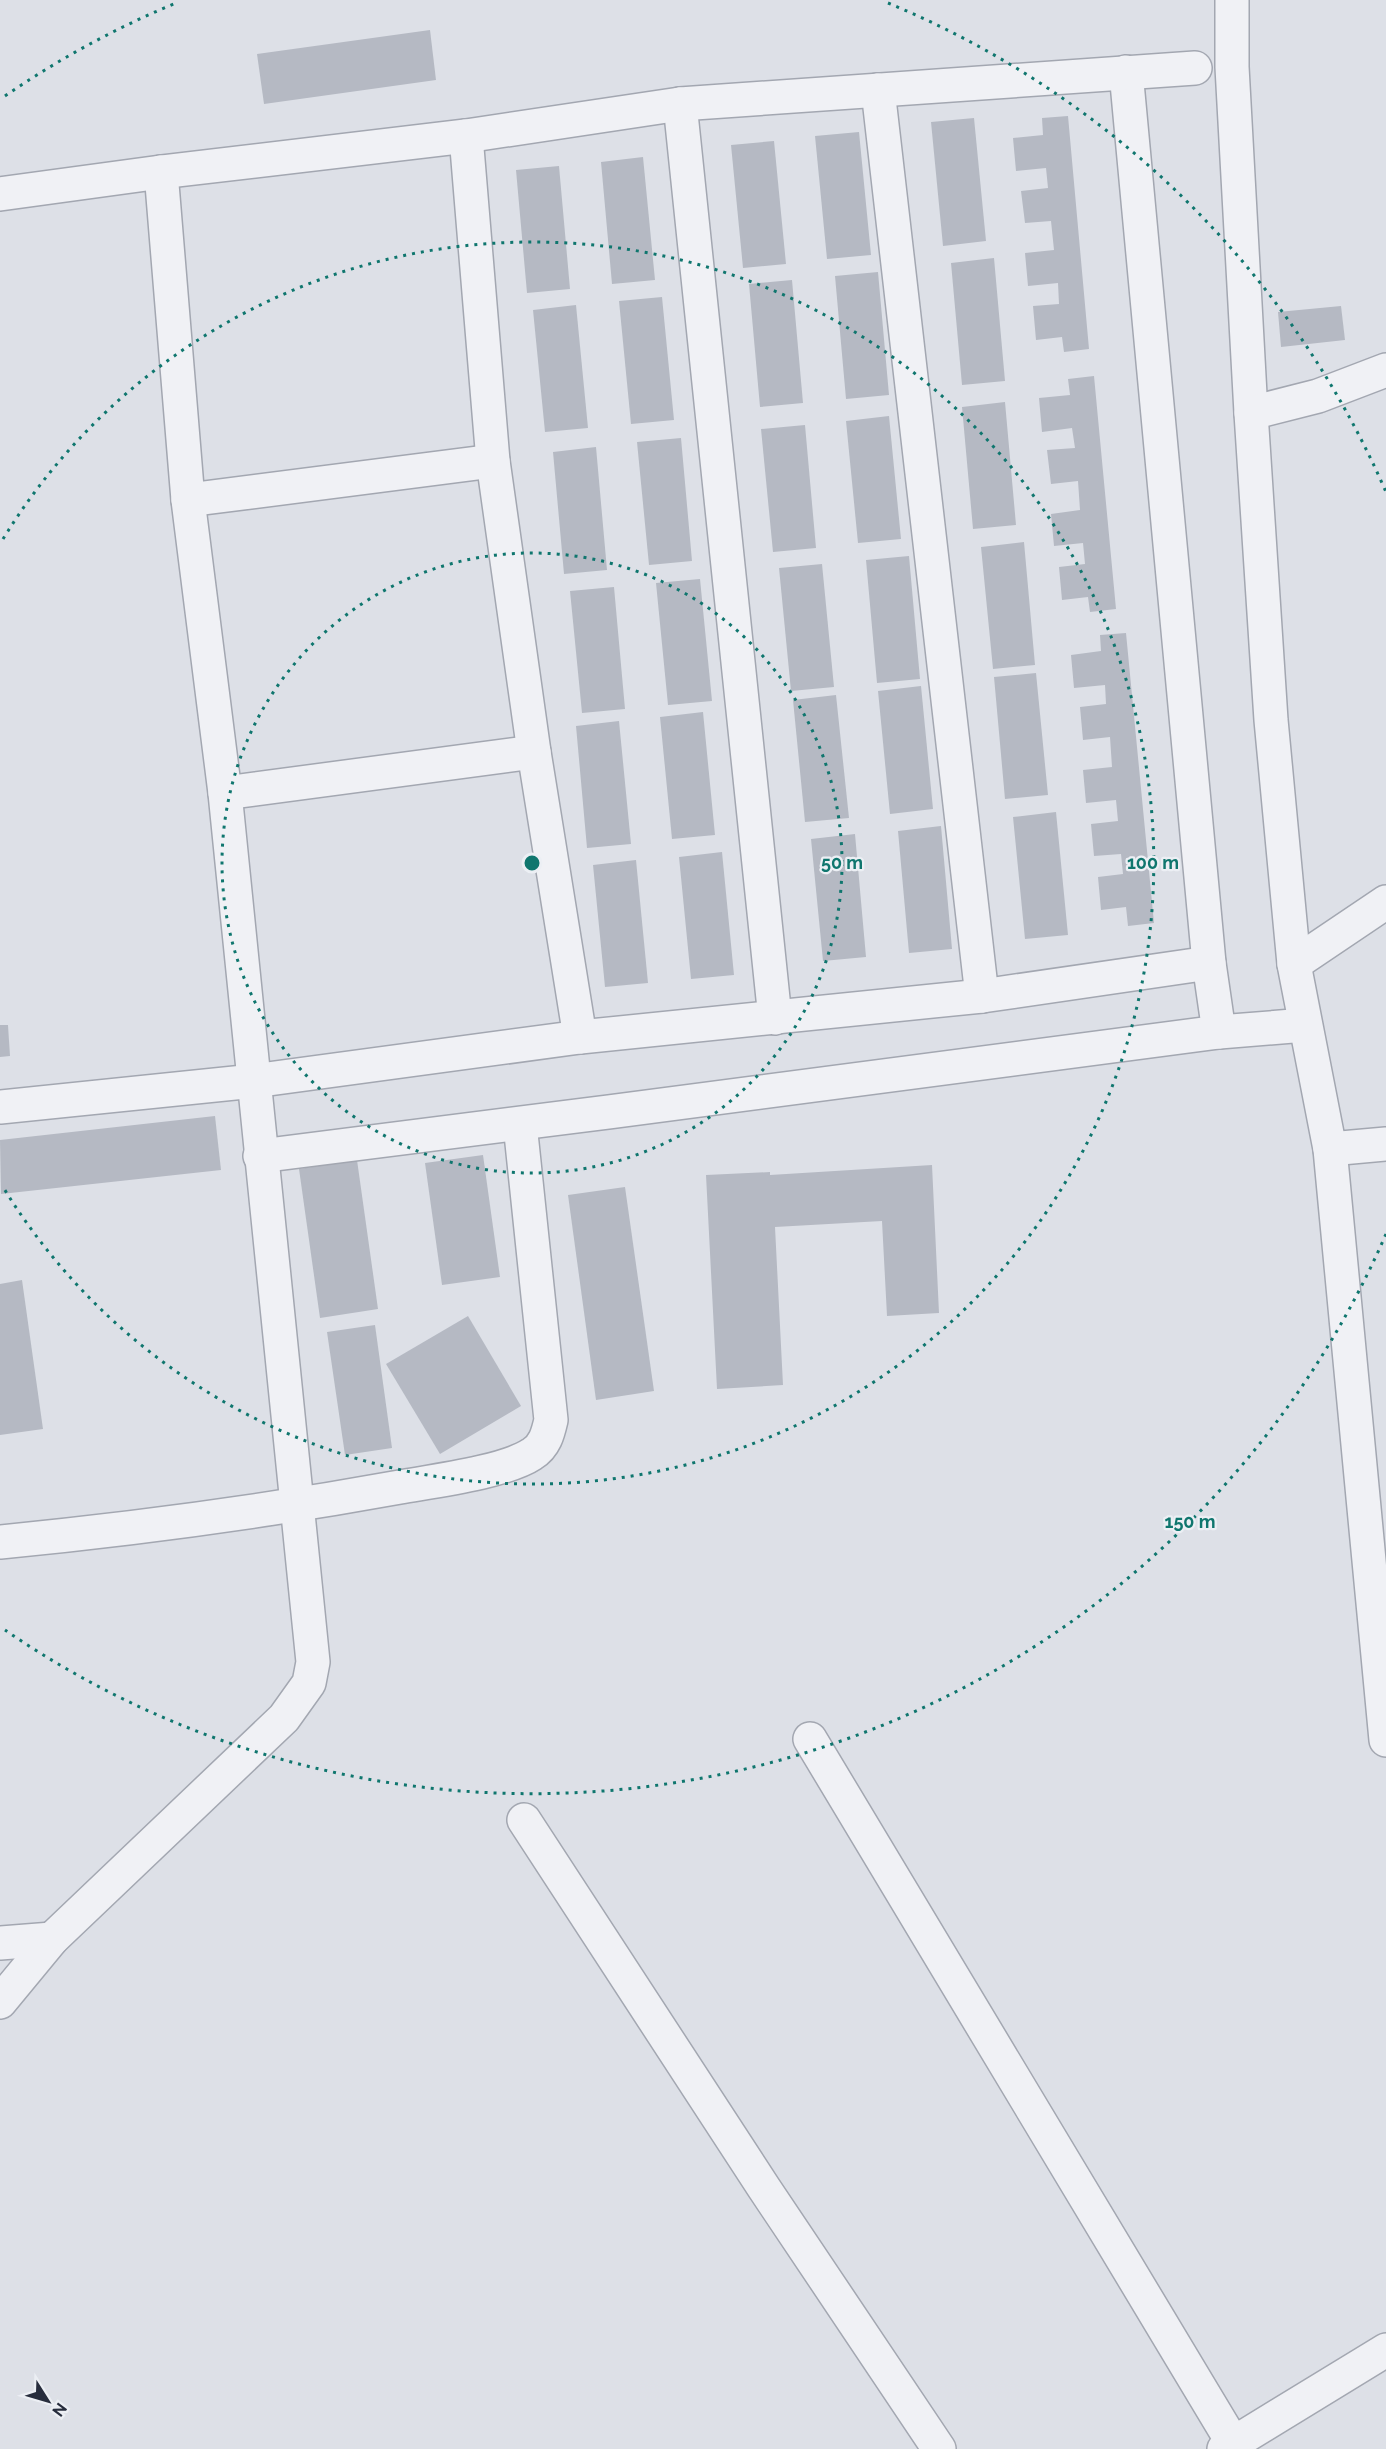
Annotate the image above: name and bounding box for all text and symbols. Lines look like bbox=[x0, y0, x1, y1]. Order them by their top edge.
text: 50 m bbox=[821, 852, 863, 873]
text: 100 m bbox=[1127, 852, 1179, 873]
centre of rings bbox=[522, 853, 542, 873]
text: 150 m bbox=[1165, 1511, 1216, 1532]
north arrow bbox=[18, 2371, 78, 2431]
text: N bbox=[48, 2399, 71, 2420]

